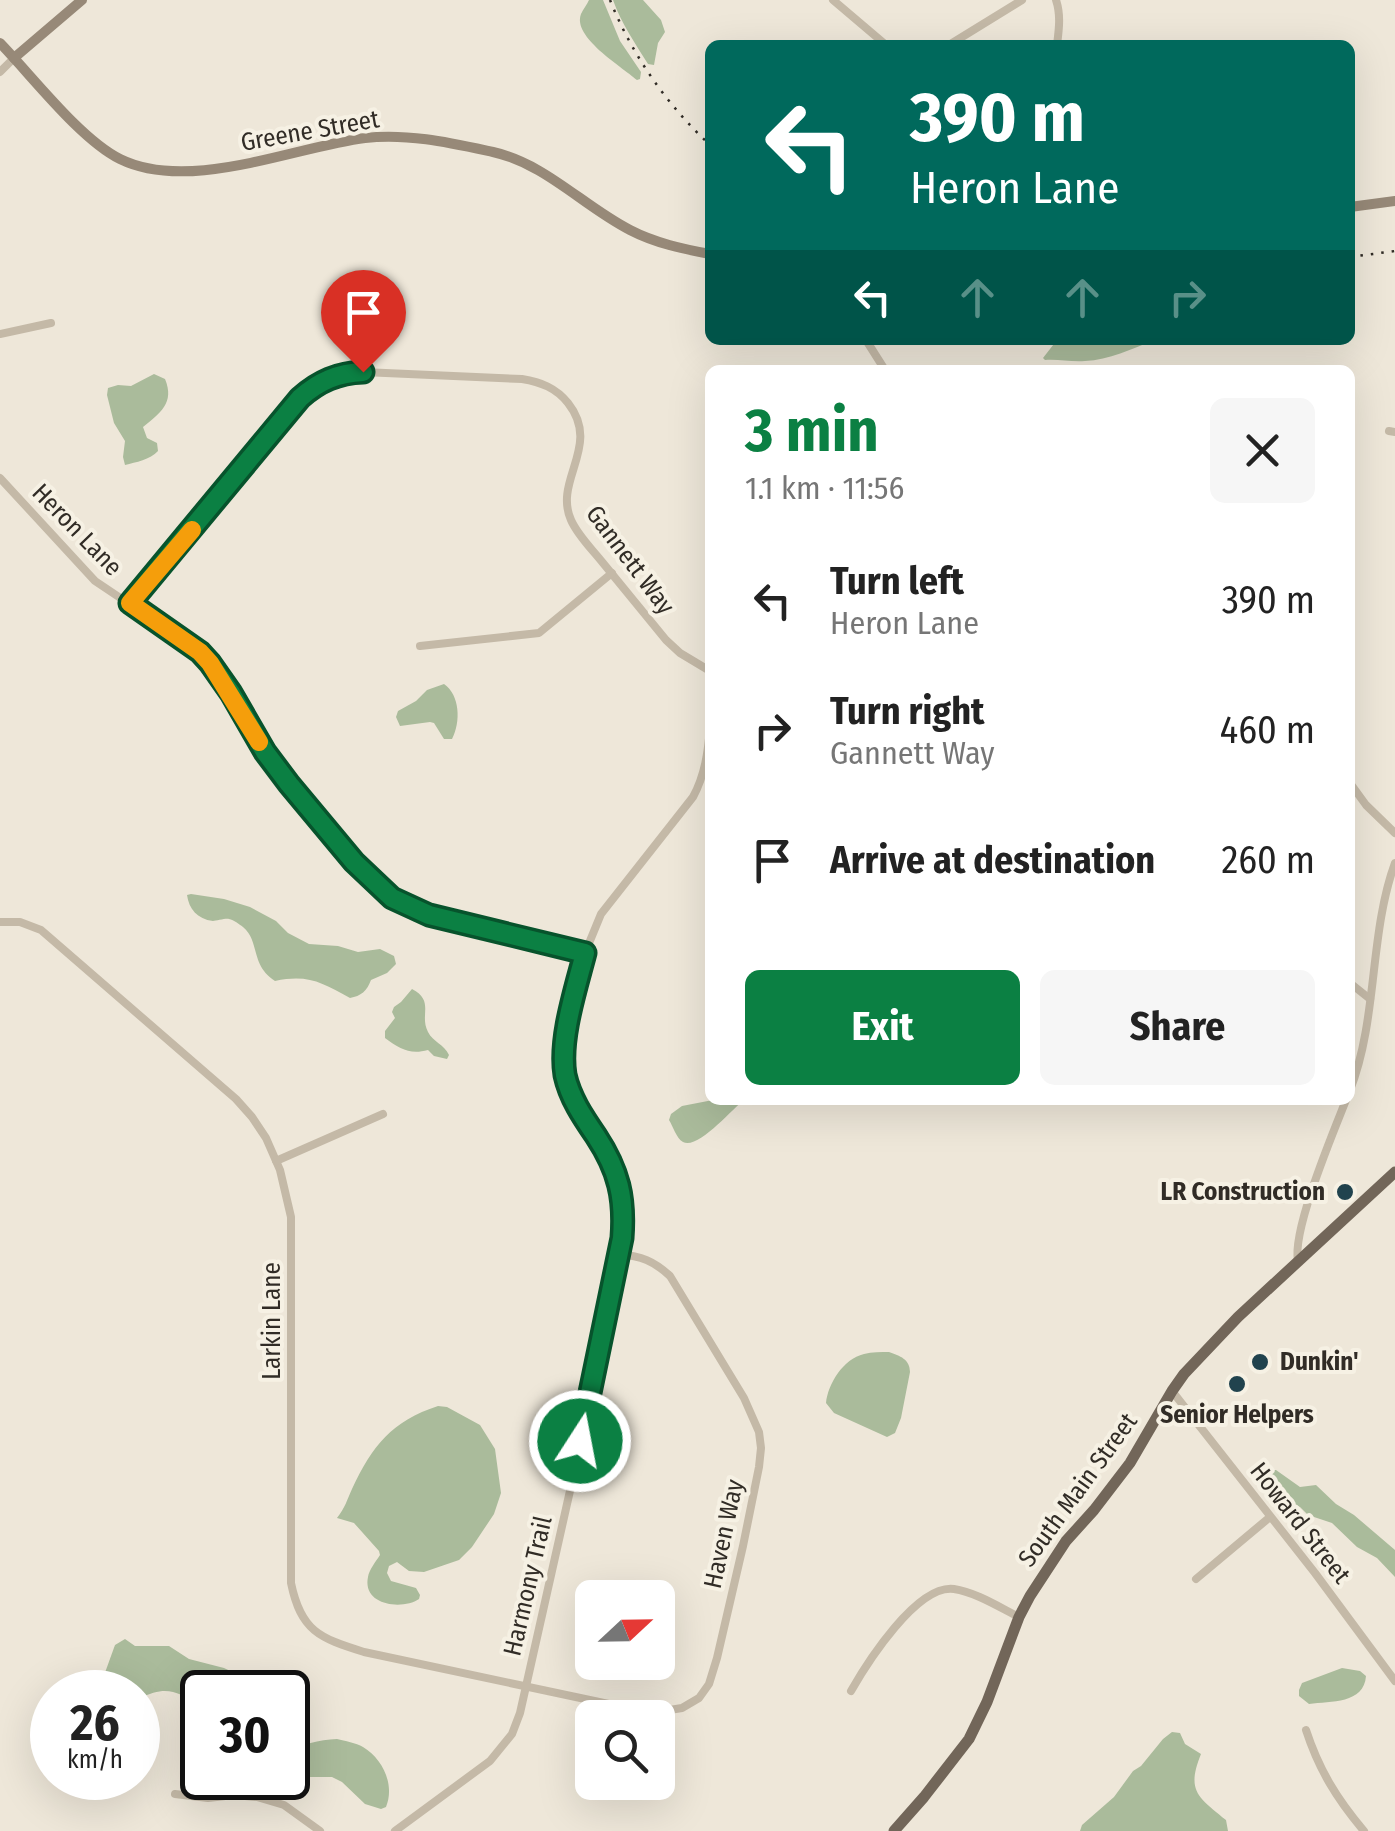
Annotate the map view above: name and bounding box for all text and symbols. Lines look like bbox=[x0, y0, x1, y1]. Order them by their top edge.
text: 390 m bbox=[910, 76, 1085, 160]
icon: left bbox=[745, 80, 875, 210]
street label: Greene Street bbox=[238, 104, 382, 158]
text: Heron Lane bbox=[910, 161, 1120, 215]
pin bbox=[321, 270, 406, 373]
icon: left bbox=[845, 270, 900, 325]
icon: ahead bbox=[950, 270, 1005, 325]
icon: ahead bbox=[1055, 270, 1110, 325]
icon: right bbox=[1160, 270, 1215, 325]
icon: arrive bbox=[336, 285, 391, 340]
text: 3 min bbox=[745, 395, 879, 467]
button: close bbox=[1210, 398, 1315, 503]
text: 1.1 km · 11:56 bbox=[745, 469, 904, 507]
street label: Heron Lane bbox=[26, 478, 128, 582]
street label: Gannett Way bbox=[579, 500, 681, 620]
text: Turn left bbox=[830, 558, 964, 604]
icon: left bbox=[745, 573, 800, 628]
text: 390 m bbox=[1222, 577, 1315, 623]
text: Heron Lane bbox=[830, 604, 979, 642]
text: Turn right bbox=[830, 688, 984, 734]
icon: right bbox=[745, 703, 800, 758]
text: 460 m bbox=[1220, 707, 1315, 753]
text: Gannett Way bbox=[830, 734, 994, 772]
icon: arrive bbox=[745, 833, 800, 888]
text: Arrive at destination bbox=[830, 837, 1155, 883]
text: 260 m bbox=[1221, 837, 1315, 883]
button: Exit bbox=[745, 970, 1020, 1085]
button: Share bbox=[1040, 970, 1315, 1085]
place label: LR Construction bbox=[1161, 1177, 1325, 1207]
marker: LR Construction bbox=[1334, 1181, 1356, 1203]
street label: Larkin Lane bbox=[257, 1262, 287, 1380]
place label: Dunkin' bbox=[1280, 1347, 1359, 1377]
marker: Dunkin' bbox=[1249, 1351, 1271, 1373]
marker: Senior Helpers bbox=[1226, 1373, 1248, 1395]
position arrow bbox=[528, 1389, 632, 1493]
place label: Senior Helpers bbox=[1160, 1400, 1314, 1430]
street label: South Main Street bbox=[1012, 1407, 1144, 1573]
street label: Howard Street bbox=[1243, 1456, 1357, 1590]
street label: Haven Way bbox=[698, 1477, 750, 1591]
street label: Harmony Trail bbox=[497, 1513, 559, 1659]
north arrow bbox=[575, 1580, 675, 1680]
map controls bbox=[575, 1580, 675, 1800]
speed limit sign: 30 bbox=[180, 1670, 310, 1800]
text: 26 bbox=[70, 1693, 120, 1753]
button: search bbox=[575, 1700, 675, 1800]
text: km/h bbox=[67, 1745, 123, 1775]

